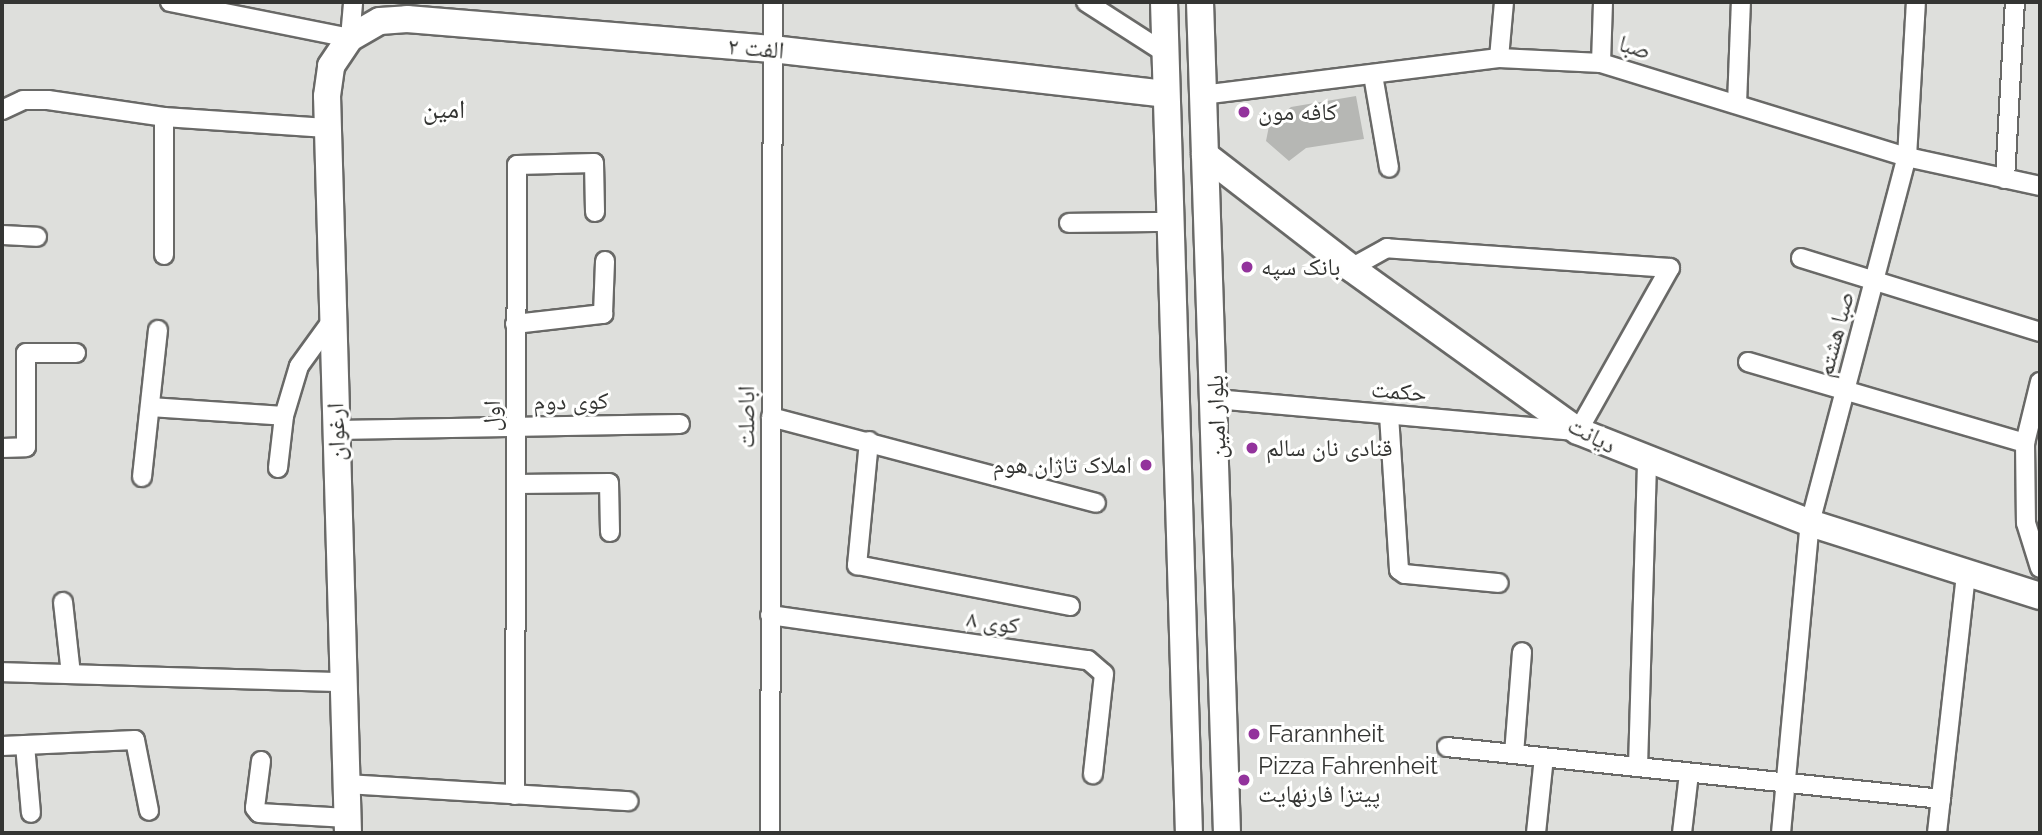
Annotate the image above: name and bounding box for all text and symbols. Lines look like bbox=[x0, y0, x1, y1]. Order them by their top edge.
street label: صبا bbox=[1616, 29, 1654, 65]
street label: الفت ۲ bbox=[727, 31, 785, 65]
district label: امین bbox=[423, 94, 465, 126]
place label: کافه مون bbox=[1258, 98, 1337, 126]
marker: کافه مون bbox=[1236, 104, 1252, 120]
place label: بانک سپه bbox=[1261, 253, 1340, 281]
marker: بانک سپه bbox=[1239, 259, 1255, 275]
street label: صبا هشتم bbox=[1810, 288, 1860, 380]
street label: بلوار امین bbox=[1200, 374, 1232, 460]
street label: حکمت bbox=[1370, 374, 1428, 408]
street label: کوی دوم bbox=[533, 386, 609, 416]
street label: اباصلت bbox=[732, 386, 760, 448]
street label: اول bbox=[478, 400, 506, 432]
street label: ارغوان bbox=[321, 402, 351, 462]
street label: دیانت bbox=[1563, 410, 1621, 460]
place label: قنادی نان سالم bbox=[1266, 434, 1393, 462]
marker: قنادی نان سالم bbox=[1244, 440, 1260, 456]
place label: املاک تاژان هوم bbox=[993, 451, 1132, 479]
marker: املاک تاژان هوم bbox=[1138, 457, 1154, 473]
street label: کوی ۸ bbox=[965, 604, 1021, 640]
place label: Farannheit bbox=[1268, 720, 1384, 748]
marker: Farannheit bbox=[1246, 726, 1262, 742]
place label: Pizza Fahrenheit پیتزا فارنهایت bbox=[1258, 752, 1438, 808]
marker: Pizza Fahrenheit پیتزا فارنهایت bbox=[1236, 772, 1252, 788]

